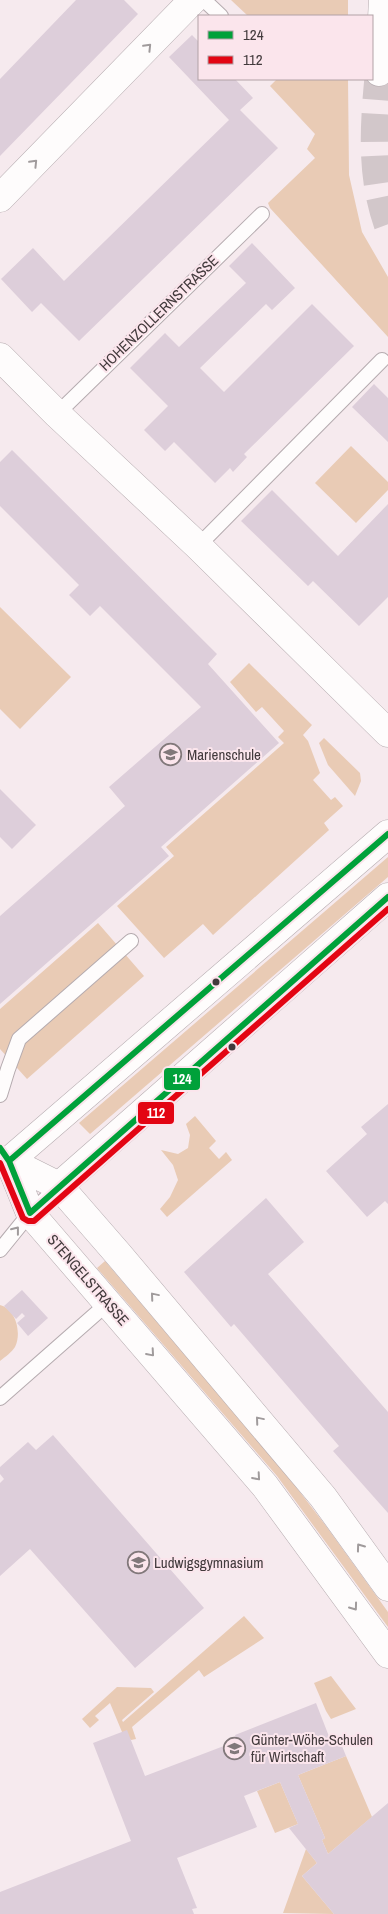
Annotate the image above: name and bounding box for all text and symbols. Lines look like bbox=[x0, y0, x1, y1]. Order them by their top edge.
legend bbox=[198, 15, 373, 80]
text: 124 bbox=[243, 24, 264, 45]
one-way arrow bbox=[142, 44, 151, 53]
text: 112 bbox=[243, 49, 263, 70]
one-way arrow bbox=[28, 160, 37, 169]
street label: HOHENZOLLERNSTRASSE bbox=[94, 250, 223, 375]
school or university icon: Marienschule bbox=[159, 743, 183, 767]
place label: Marienschule bbox=[187, 744, 261, 765]
unlabelled marker bbox=[211, 977, 221, 987]
unlabelled marker bbox=[227, 1042, 237, 1052]
line badge: 124 bbox=[163, 1067, 201, 1091]
text: 124 bbox=[172, 1070, 192, 1088]
line badge: 112 bbox=[137, 1101, 175, 1125]
text: 112 bbox=[147, 1104, 165, 1122]
one-way arrow bbox=[11, 1227, 19, 1236]
street label: STENGELSTRASSE bbox=[43, 1229, 134, 1330]
one-way arrow bbox=[151, 1293, 160, 1302]
one-way arrow bbox=[145, 1348, 154, 1357]
one-way arrow bbox=[256, 1417, 264, 1426]
one-way arrow bbox=[251, 1471, 260, 1480]
one-way arrow bbox=[357, 1543, 366, 1553]
school or university icon: Ludwigsgymnasium bbox=[126, 1551, 150, 1575]
place label: Ludwigsgymnasium bbox=[154, 1552, 263, 1573]
one-way arrow bbox=[348, 1601, 357, 1611]
place label: Günter-Wöhe-Schulen für Wirtschaft bbox=[251, 1729, 373, 1767]
school or university icon: Günter-Wöhe-Schulen für Wirtschaft bbox=[223, 1737, 247, 1761]

